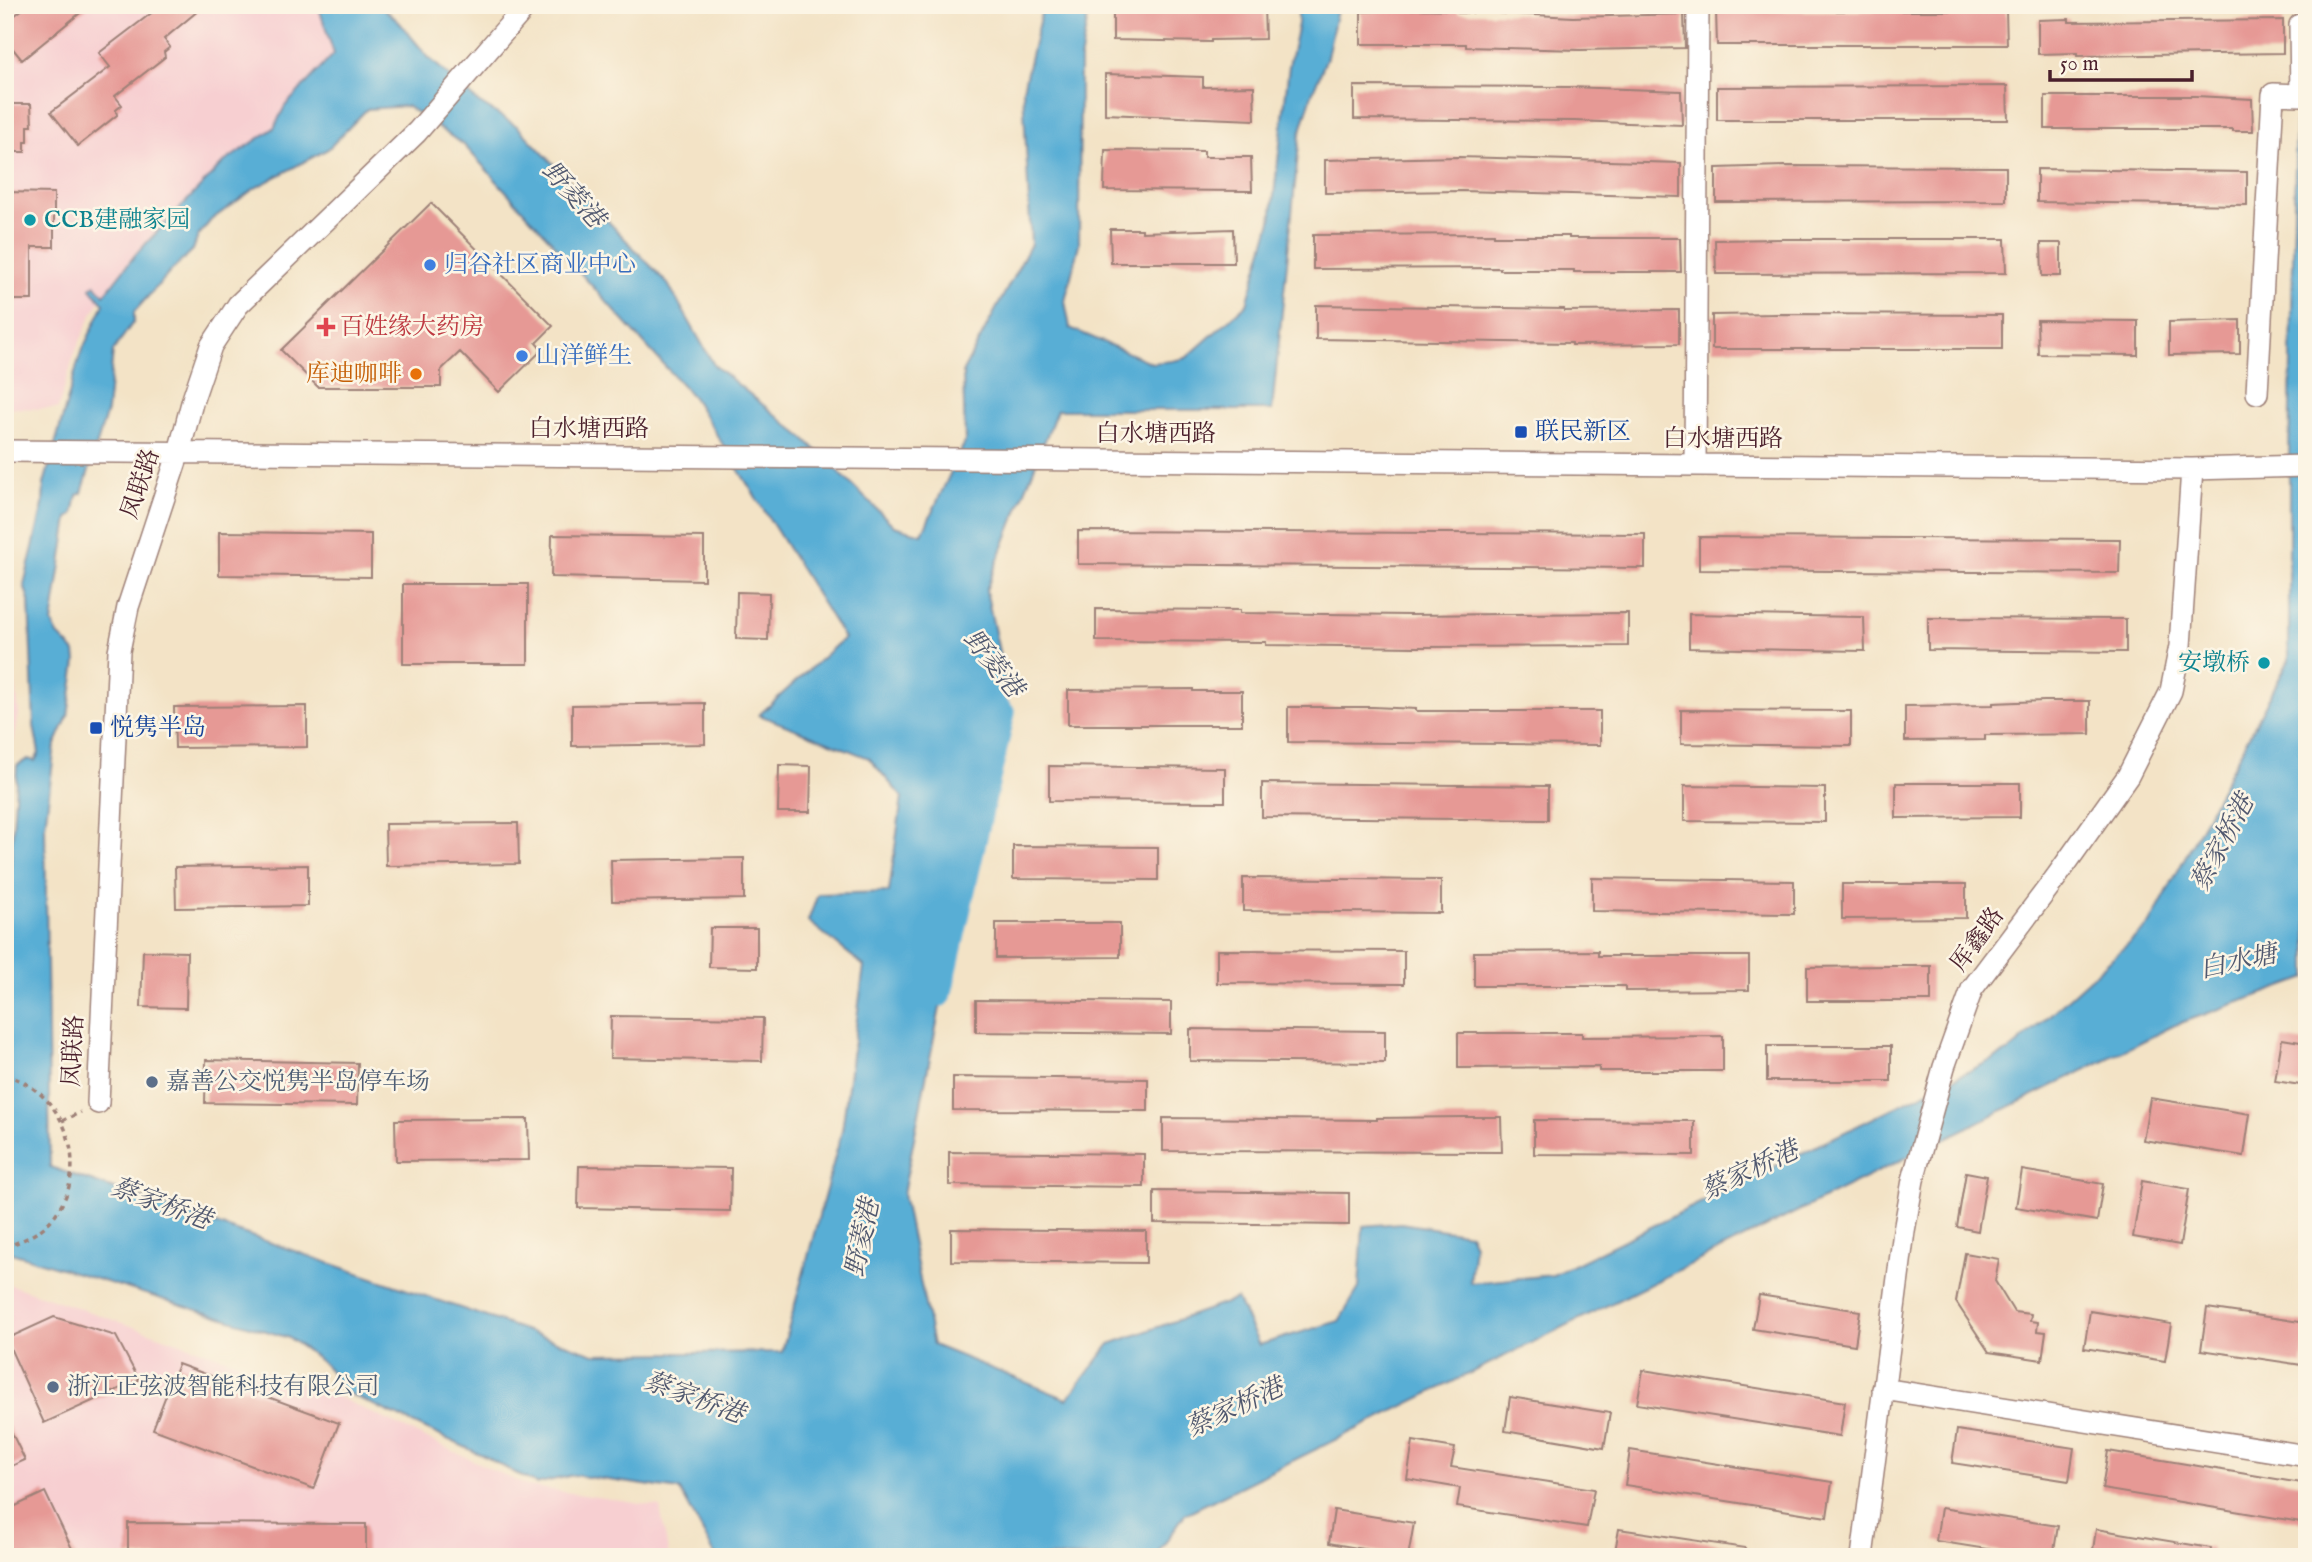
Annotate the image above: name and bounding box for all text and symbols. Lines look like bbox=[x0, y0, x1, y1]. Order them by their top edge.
scale bar bbox=[2050, 38, 2191, 82]
text: 50 m bbox=[2060, 51, 2099, 78]
water label: 野菱港 bbox=[535, 155, 613, 237]
place label: CCB建融家园 bbox=[44, 205, 190, 236]
marker: CCB建融家园 bbox=[22, 212, 38, 228]
place label: 归谷社区商业中心 bbox=[444, 250, 636, 281]
marker: 归谷社区商业中心 bbox=[422, 257, 438, 273]
place label: 百姓缘大药房 bbox=[340, 312, 484, 343]
marker: 百姓缘大药房 bbox=[318, 319, 334, 335]
place label: 山洋鲜生 bbox=[536, 341, 632, 372]
marker: 山洋鲜生 bbox=[514, 348, 530, 364]
place label: 库迪咖啡 bbox=[306, 359, 402, 390]
marker: 库迪咖啡 bbox=[408, 366, 424, 382]
street label: 白水塘西路 bbox=[529, 414, 649, 445]
place label: 联民新区 bbox=[1535, 417, 1631, 448]
street label: 白水塘西路 bbox=[1096, 419, 1216, 450]
marker: 联民新区 bbox=[1513, 424, 1529, 440]
street label: 白水塘西路 bbox=[1663, 424, 1783, 455]
street label: 凤联路 bbox=[115, 445, 167, 523]
water label: 野菱港 bbox=[956, 623, 1032, 707]
place label: 安墩桥 bbox=[2178, 648, 2250, 679]
marker: 安墩桥 bbox=[2256, 655, 2272, 671]
place label: 悦隽半岛 bbox=[110, 713, 206, 744]
marker: 悦隽半岛 bbox=[88, 720, 104, 736]
water label: 蔡家桥港 bbox=[2184, 787, 2263, 897]
street label: 厍鑫路 bbox=[1944, 902, 2012, 978]
water label: 白水塘 bbox=[2196, 937, 2283, 986]
street label: 凤联路 bbox=[57, 1014, 91, 1088]
place label: 嘉善公交悦隽半岛停车场 bbox=[166, 1067, 430, 1098]
marker: 嘉善公交悦隽半岛停车场 bbox=[144, 1074, 160, 1090]
water label: 蔡家桥港 bbox=[1696, 1133, 1807, 1208]
water label: 蔡家桥港 bbox=[106, 1171, 218, 1238]
water label: 野菱港 bbox=[839, 1193, 888, 1280]
water label: 蔡家桥港 bbox=[639, 1365, 751, 1432]
water label: 蔡家桥港 bbox=[1181, 1370, 1292, 1445]
place label: 浙江正弦波智能科技有限公司 bbox=[67, 1372, 379, 1403]
marker: 浙江正弦波智能科技有限公司 bbox=[45, 1379, 61, 1395]

